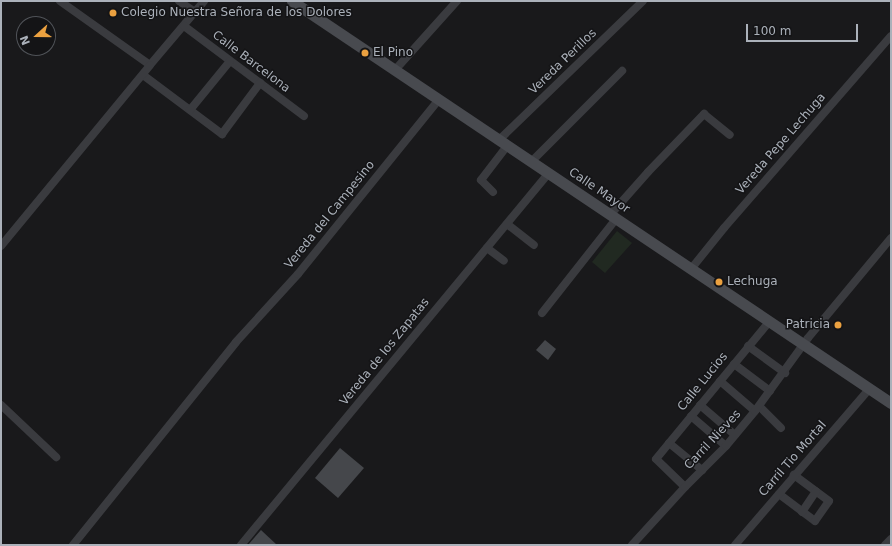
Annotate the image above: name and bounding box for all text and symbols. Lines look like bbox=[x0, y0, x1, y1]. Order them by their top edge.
place label: Colegio Nuestra Señora de los Dolores bbox=[121, 6, 352, 20]
marker: Colegio Nuestra Señora de los Dolores bbox=[108, 8, 118, 18]
north arrow bbox=[16, 16, 56, 56]
scale bar bbox=[748, 16, 860, 42]
text: 100 m bbox=[753, 24, 791, 38]
street label: Vereda Perillos bbox=[526, 26, 600, 98]
street label: Calle Barcelona bbox=[209, 28, 293, 96]
text: N bbox=[18, 33, 33, 47]
place label: El Pino bbox=[373, 46, 413, 60]
marker: El Pino bbox=[360, 48, 370, 58]
street label: Vereda Pepe Lechuga bbox=[733, 91, 829, 197]
street label: Vereda del Campesino bbox=[282, 158, 378, 272]
street label: Calle Mayor bbox=[566, 165, 632, 217]
place label: Lechuga bbox=[727, 275, 778, 289]
marker: Lechuga bbox=[714, 277, 724, 287]
street label: Vereda de los Zapatas bbox=[337, 295, 433, 409]
place label: Patricia bbox=[786, 318, 830, 332]
marker: Patricia bbox=[833, 320, 843, 330]
street label: Calle Lucios bbox=[675, 350, 731, 414]
street label: Carril Nieves bbox=[682, 407, 744, 473]
street label: Carril Tio Mortal bbox=[756, 418, 830, 500]

